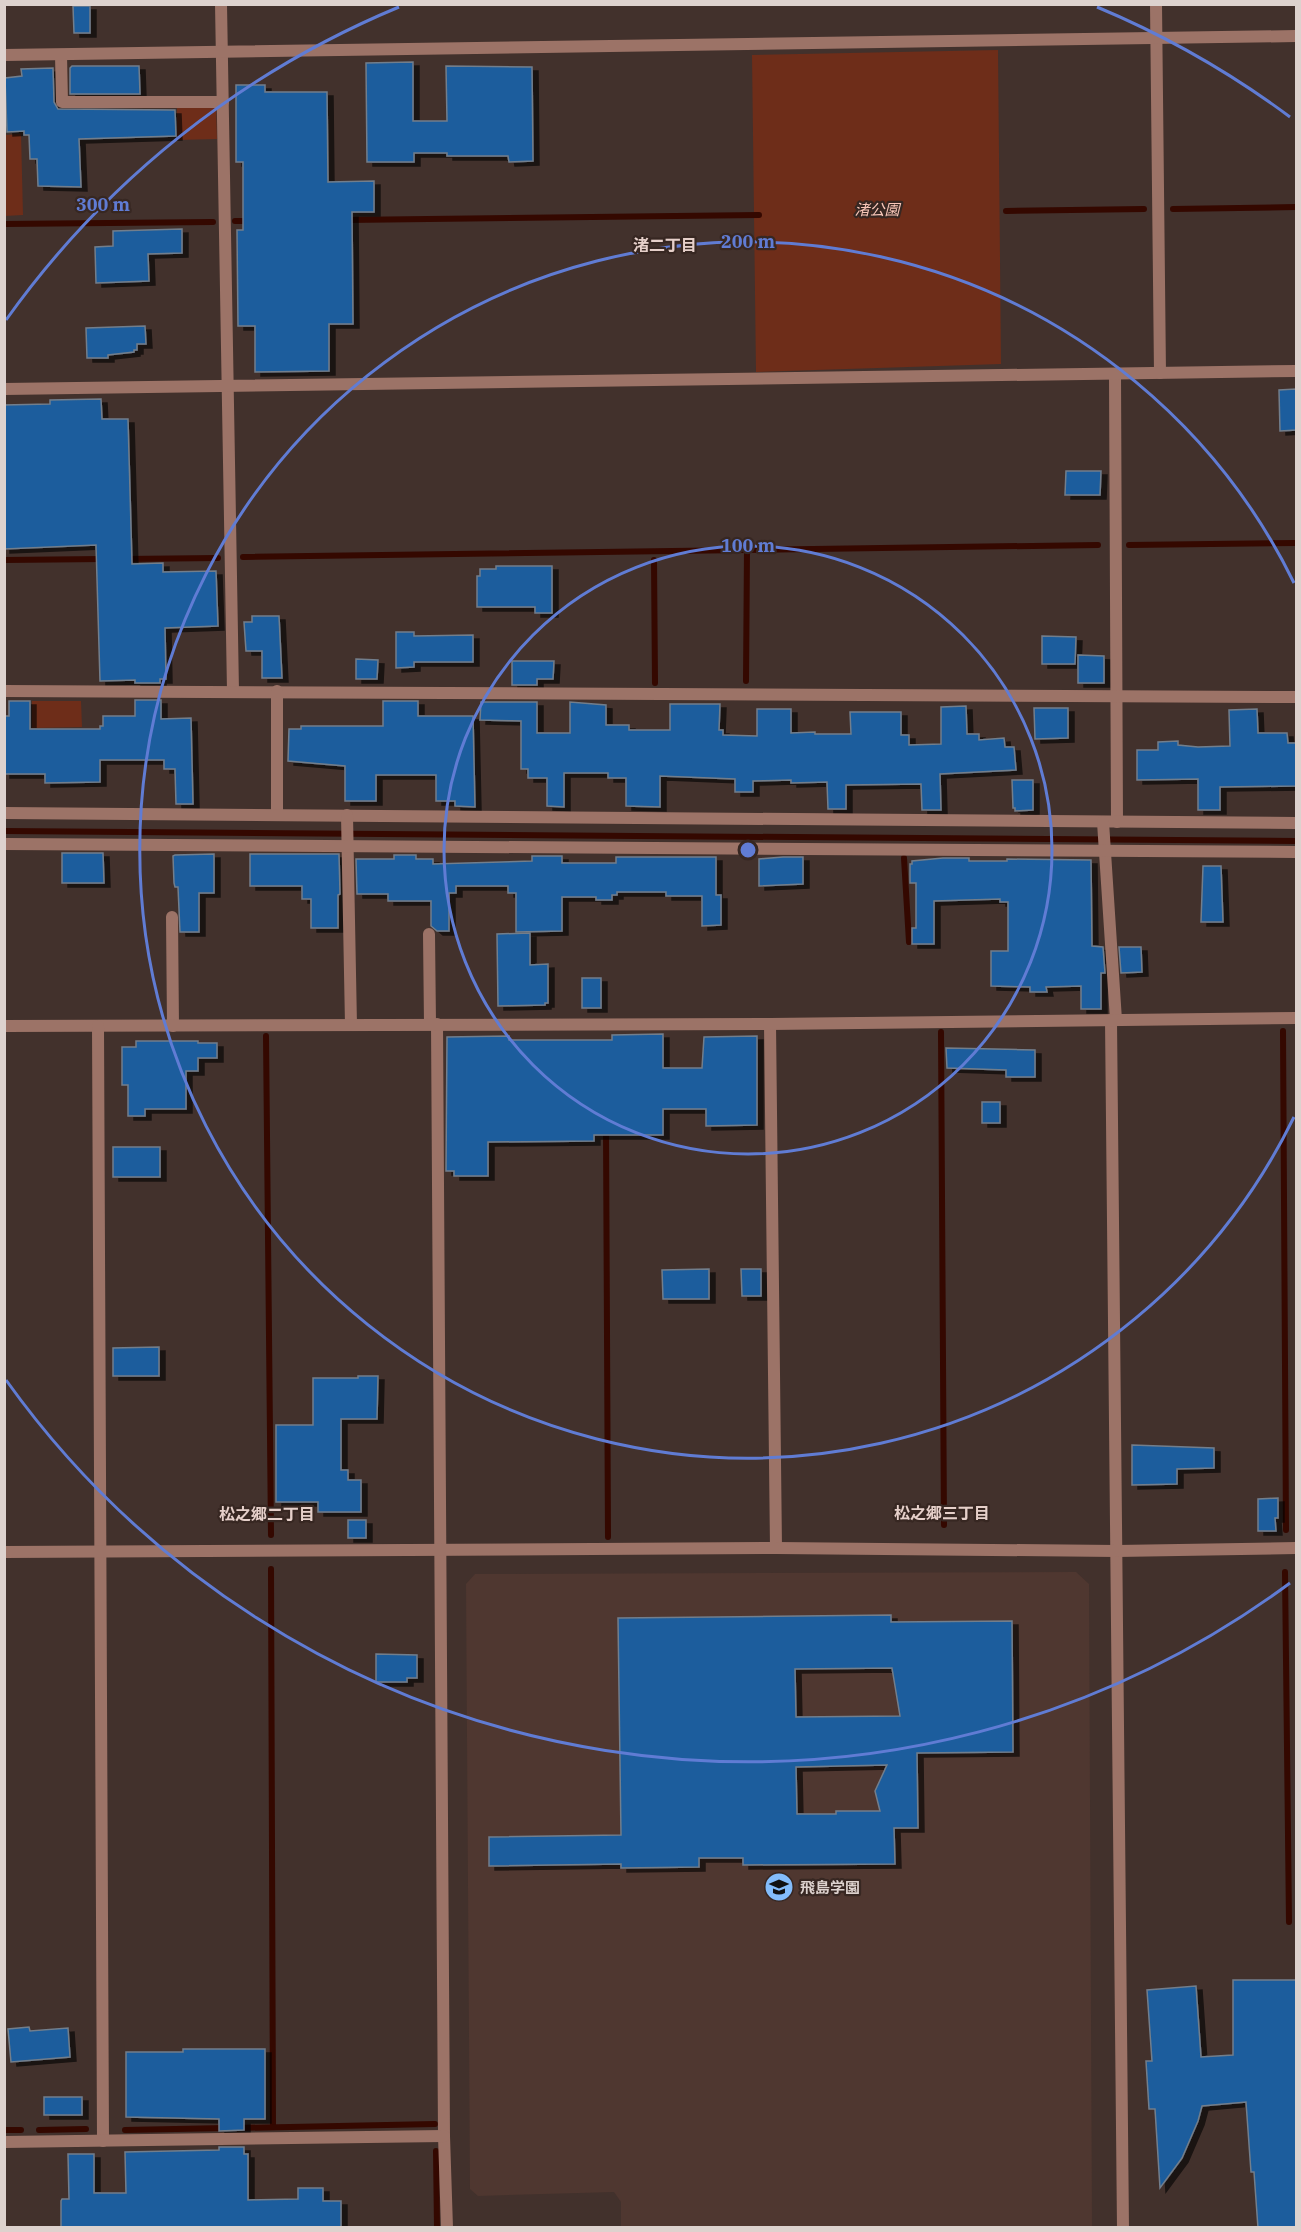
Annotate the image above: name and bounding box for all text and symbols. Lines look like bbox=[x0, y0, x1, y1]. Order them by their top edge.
text: 300 m bbox=[76, 193, 131, 216]
park label: 渚公園 bbox=[854, 200, 901, 219]
text: 200 m bbox=[721, 230, 776, 253]
district label: 渚二丁目 bbox=[633, 235, 697, 255]
text: 100 m bbox=[721, 534, 776, 557]
centre of rings bbox=[738, 840, 758, 860]
district label: 松之郷三丁目 bbox=[894, 1503, 990, 1523]
district label: 松之郷二丁目 bbox=[219, 1504, 315, 1524]
school or university icon: 飛島学園 bbox=[763, 1871, 795, 1903]
place label: 飛島学園 bbox=[800, 1878, 860, 1897]

